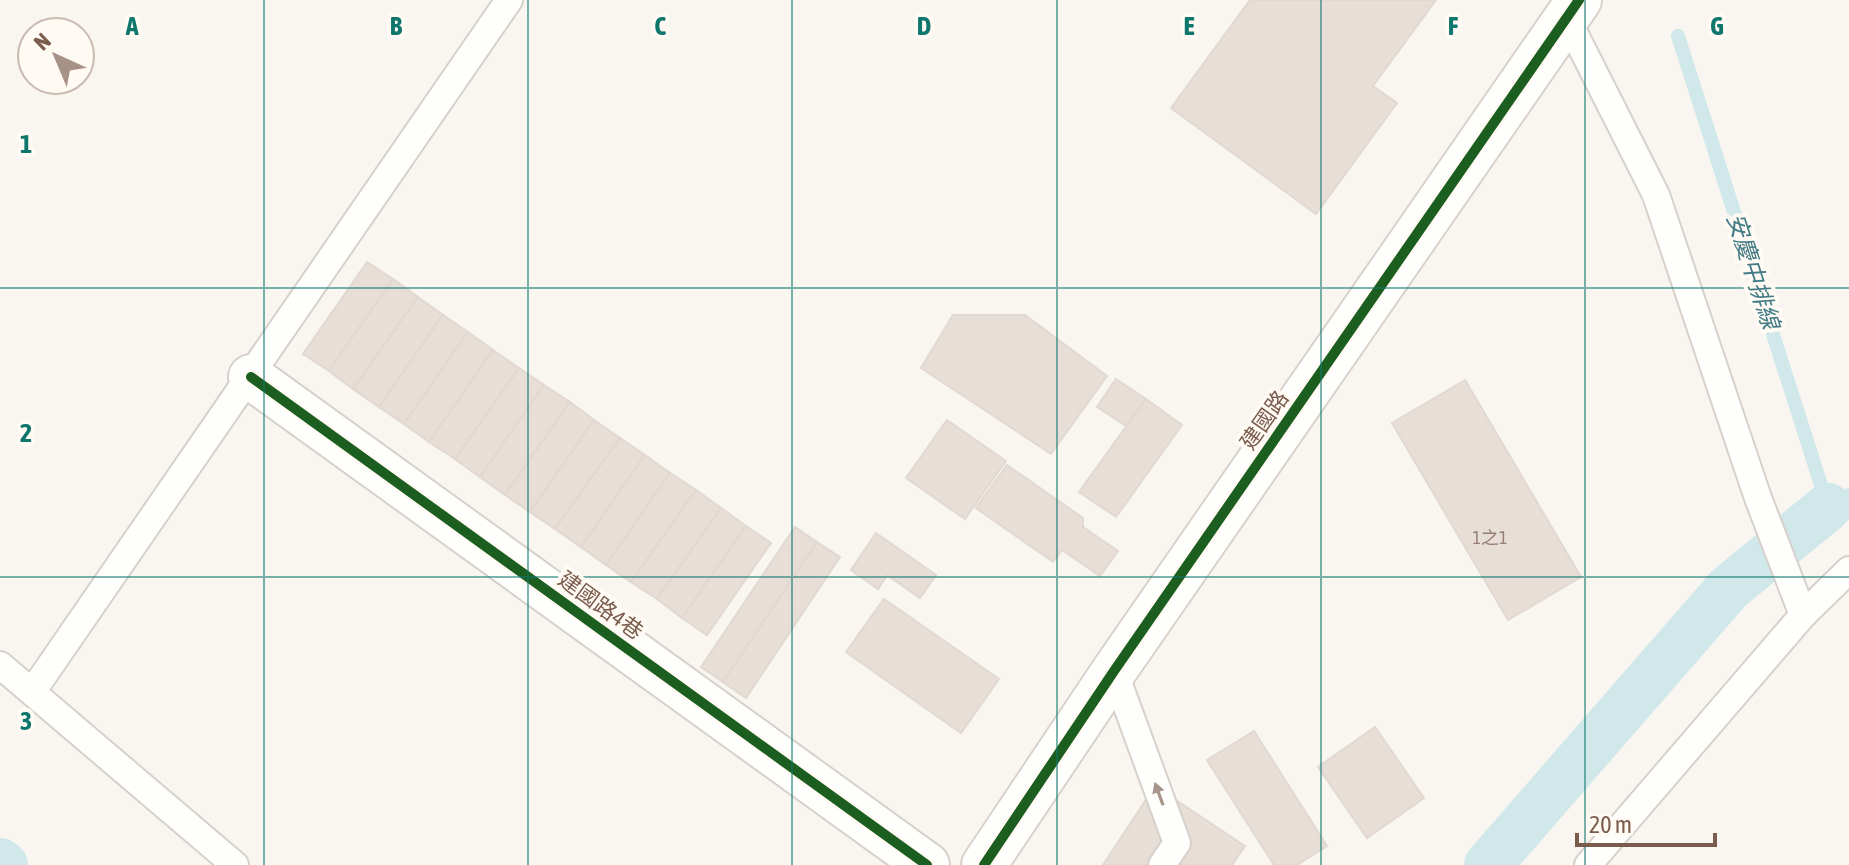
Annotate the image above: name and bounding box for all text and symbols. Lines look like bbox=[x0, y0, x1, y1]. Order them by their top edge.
text: A bbox=[125, 11, 139, 41]
text: B bbox=[390, 11, 403, 41]
text: C bbox=[654, 11, 666, 41]
text: D bbox=[917, 11, 931, 41]
text: E bbox=[1183, 11, 1195, 41]
text: F bbox=[1448, 11, 1459, 41]
text: G bbox=[1710, 11, 1724, 41]
north arrow bbox=[16, 16, 96, 96]
text: N bbox=[28, 28, 56, 55]
text: 1 bbox=[20, 129, 32, 159]
water label: 安慶中排線 bbox=[1722, 210, 1786, 335]
street label: 建國路 bbox=[1234, 386, 1294, 454]
text: 2 bbox=[20, 418, 32, 448]
house number: 1之1 bbox=[1473, 527, 1507, 548]
street label: 建國路4巷 bbox=[554, 566, 648, 644]
text: 3 bbox=[20, 706, 32, 736]
one-way arrow bbox=[1152, 782, 1165, 806]
scale bar bbox=[1577, 797, 1715, 847]
text: 20 m bbox=[1589, 811, 1632, 838]

